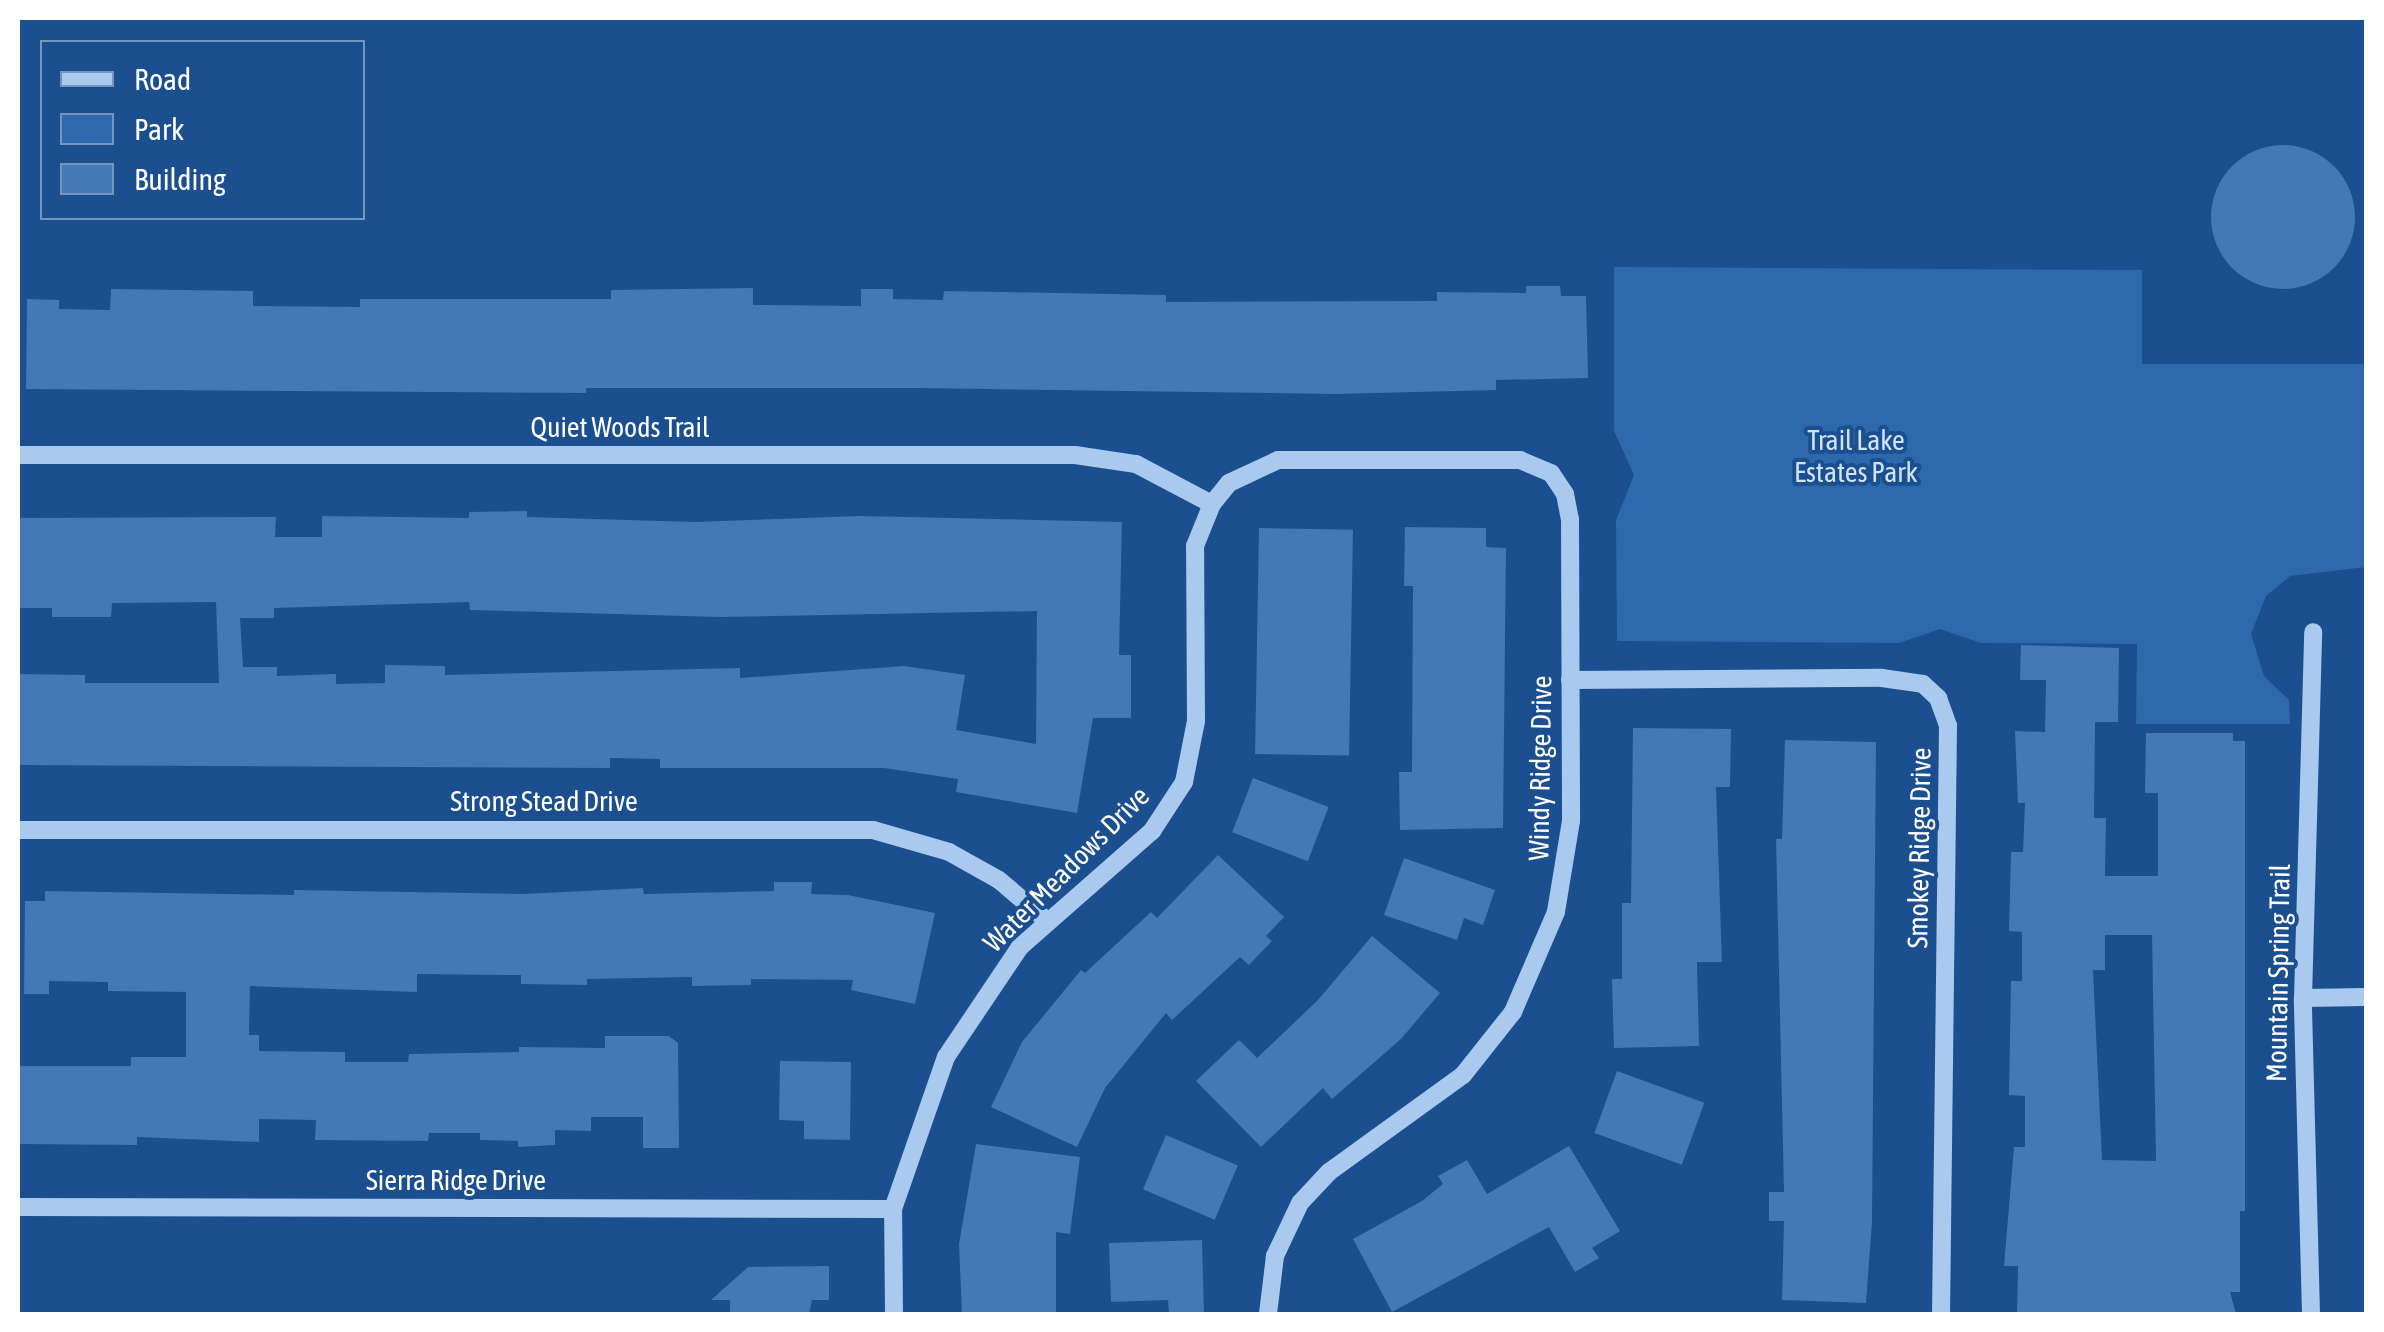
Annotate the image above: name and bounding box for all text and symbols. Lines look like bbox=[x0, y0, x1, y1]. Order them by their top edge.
legend bbox=[40, 40, 365, 220]
text: Road bbox=[134, 62, 191, 96]
text: Park bbox=[134, 112, 184, 146]
text: Building bbox=[134, 162, 226, 196]
street label: Quiet Woods Trail bbox=[531, 410, 709, 444]
park label: Trail Lake Estates Park bbox=[1794, 423, 1918, 489]
street label: Windy Ridge Drive bbox=[1522, 675, 1558, 861]
street label: Smokey Ridge Drive bbox=[1900, 747, 1938, 949]
street label: Water Meadows Drive bbox=[976, 779, 1156, 959]
street label: Strong Stead Drive bbox=[450, 784, 638, 818]
street label: Mountain Spring Trail bbox=[2259, 864, 2297, 1082]
street label: Sierra Ridge Drive bbox=[366, 1163, 546, 1197]

